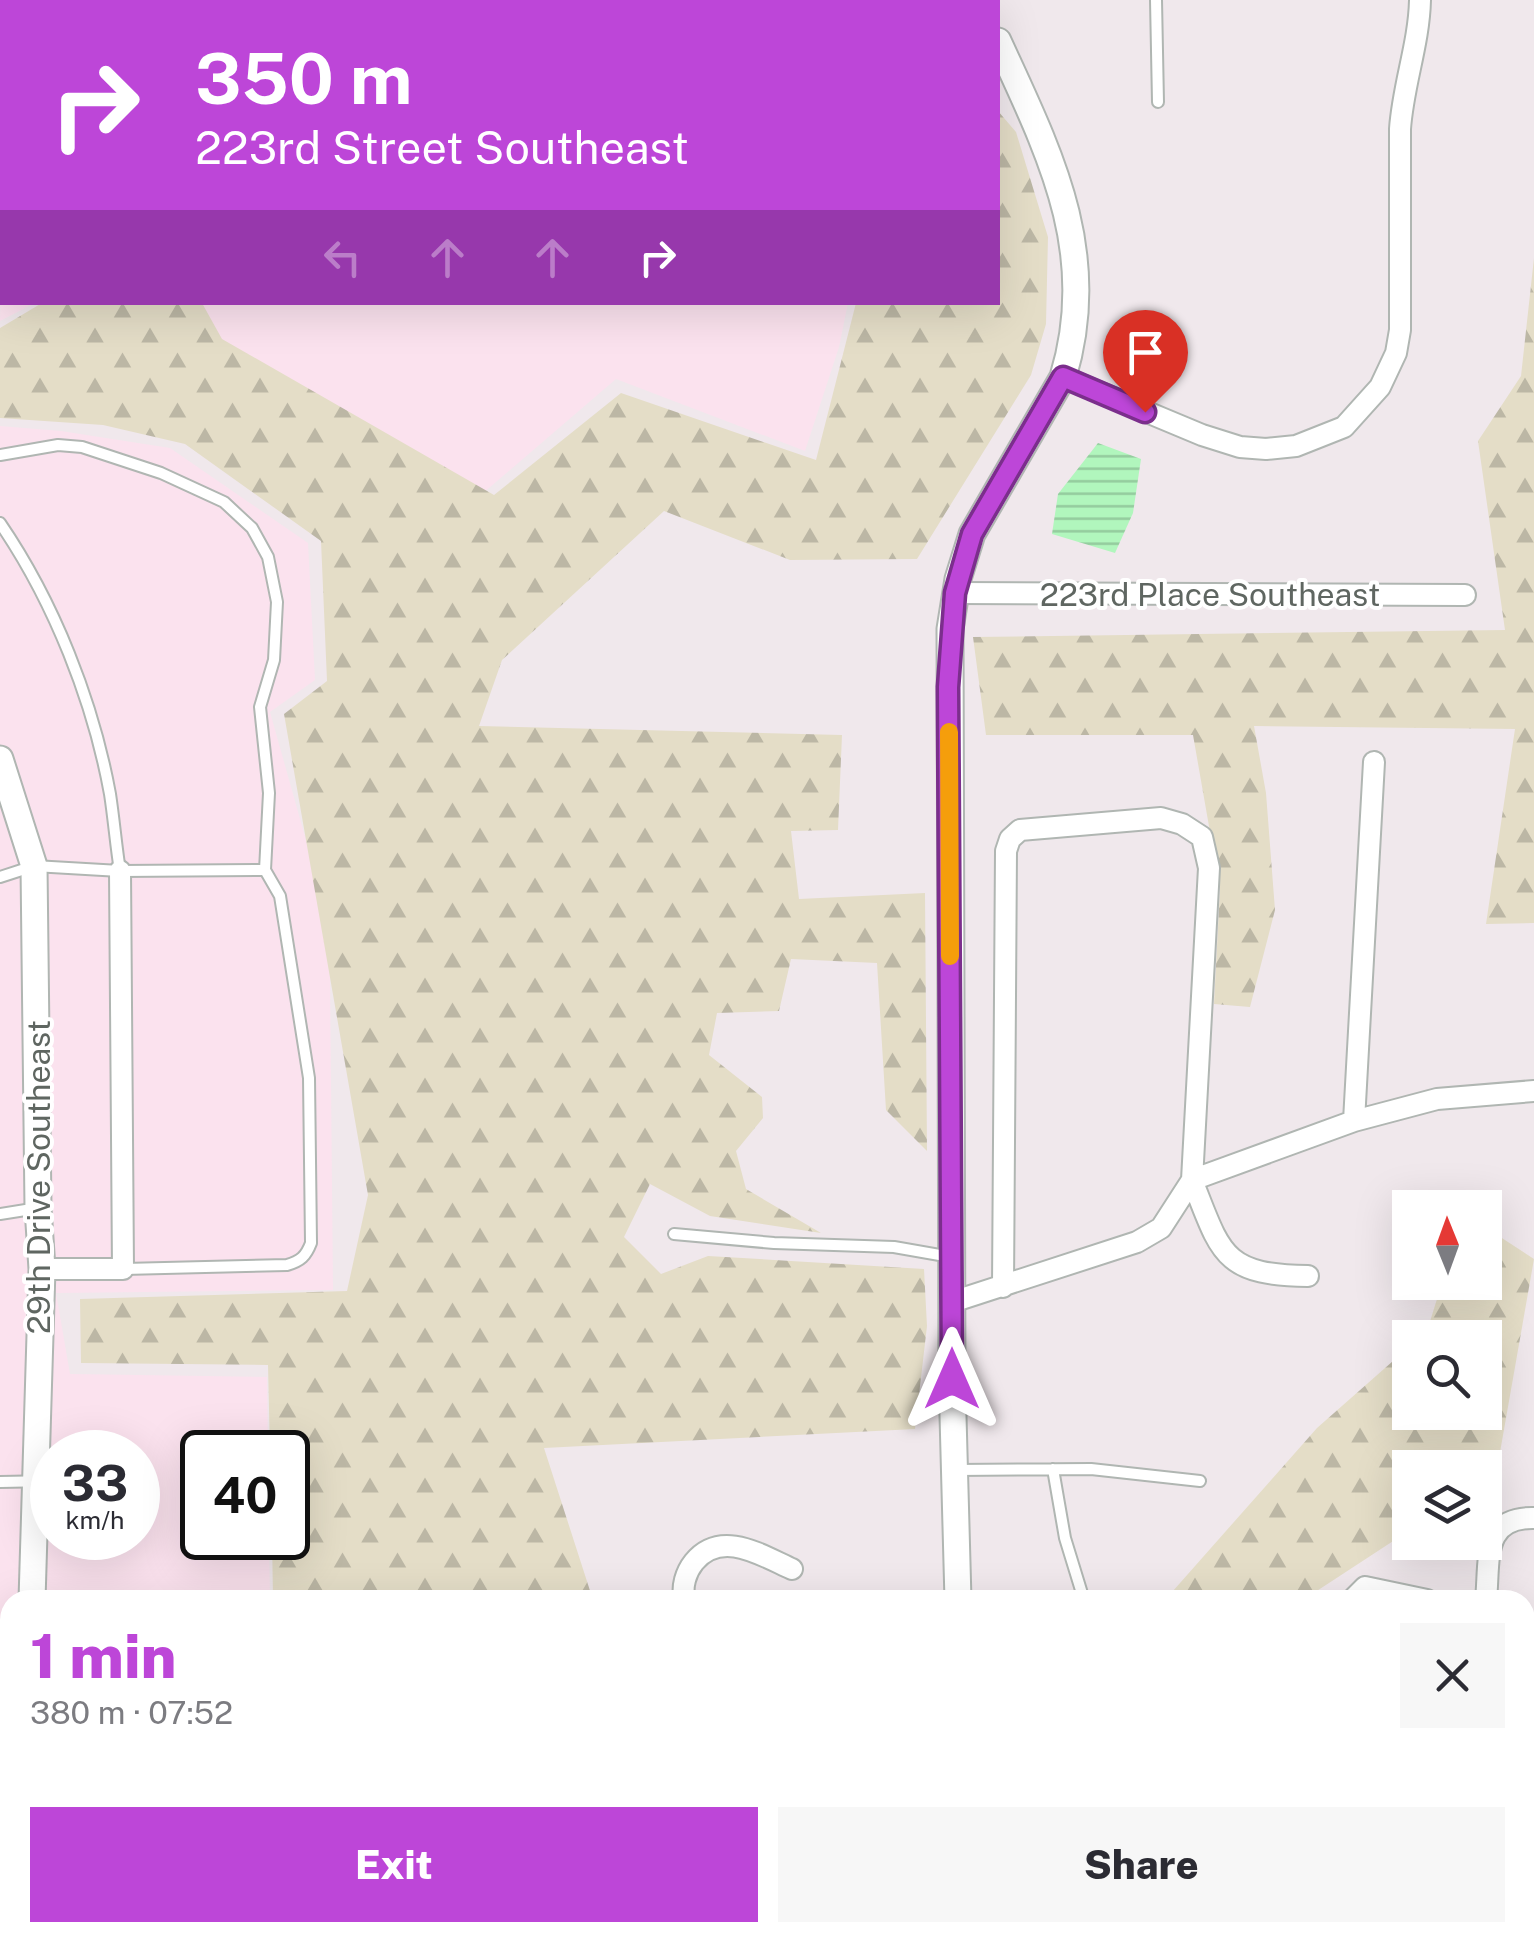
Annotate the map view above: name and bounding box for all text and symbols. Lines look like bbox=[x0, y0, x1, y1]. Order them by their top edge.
text: 350 m bbox=[195, 37, 412, 120]
icon: right bbox=[30, 40, 160, 170]
text: 223rd Street Southeast bbox=[195, 121, 689, 174]
icon: left bbox=[315, 230, 370, 285]
icon: ahead bbox=[420, 230, 475, 285]
icon: ahead bbox=[525, 230, 580, 285]
icon: right bbox=[630, 230, 685, 285]
pin bbox=[1103, 310, 1188, 413]
icon: arrive bbox=[1118, 325, 1173, 380]
street label: 223rd Place Southeast bbox=[1040, 576, 1380, 613]
street label: 29th Drive Southeast bbox=[20, 1020, 57, 1334]
north arrow bbox=[1392, 1190, 1502, 1300]
map controls bbox=[1392, 1190, 1502, 1560]
button: search bbox=[1392, 1320, 1502, 1430]
position arrow bbox=[900, 1327, 1004, 1431]
speed limit sign: 40 bbox=[180, 1430, 310, 1560]
button: layers bbox=[1392, 1450, 1502, 1560]
text: 33 bbox=[62, 1453, 128, 1512]
text: km/h bbox=[66, 1505, 124, 1535]
text: 1 min bbox=[30, 1621, 177, 1692]
button: close bbox=[1400, 1623, 1505, 1728]
text: 380 m · 07:52 bbox=[30, 1694, 233, 1731]
button: Exit bbox=[30, 1807, 758, 1922]
button: Share bbox=[778, 1807, 1505, 1922]

